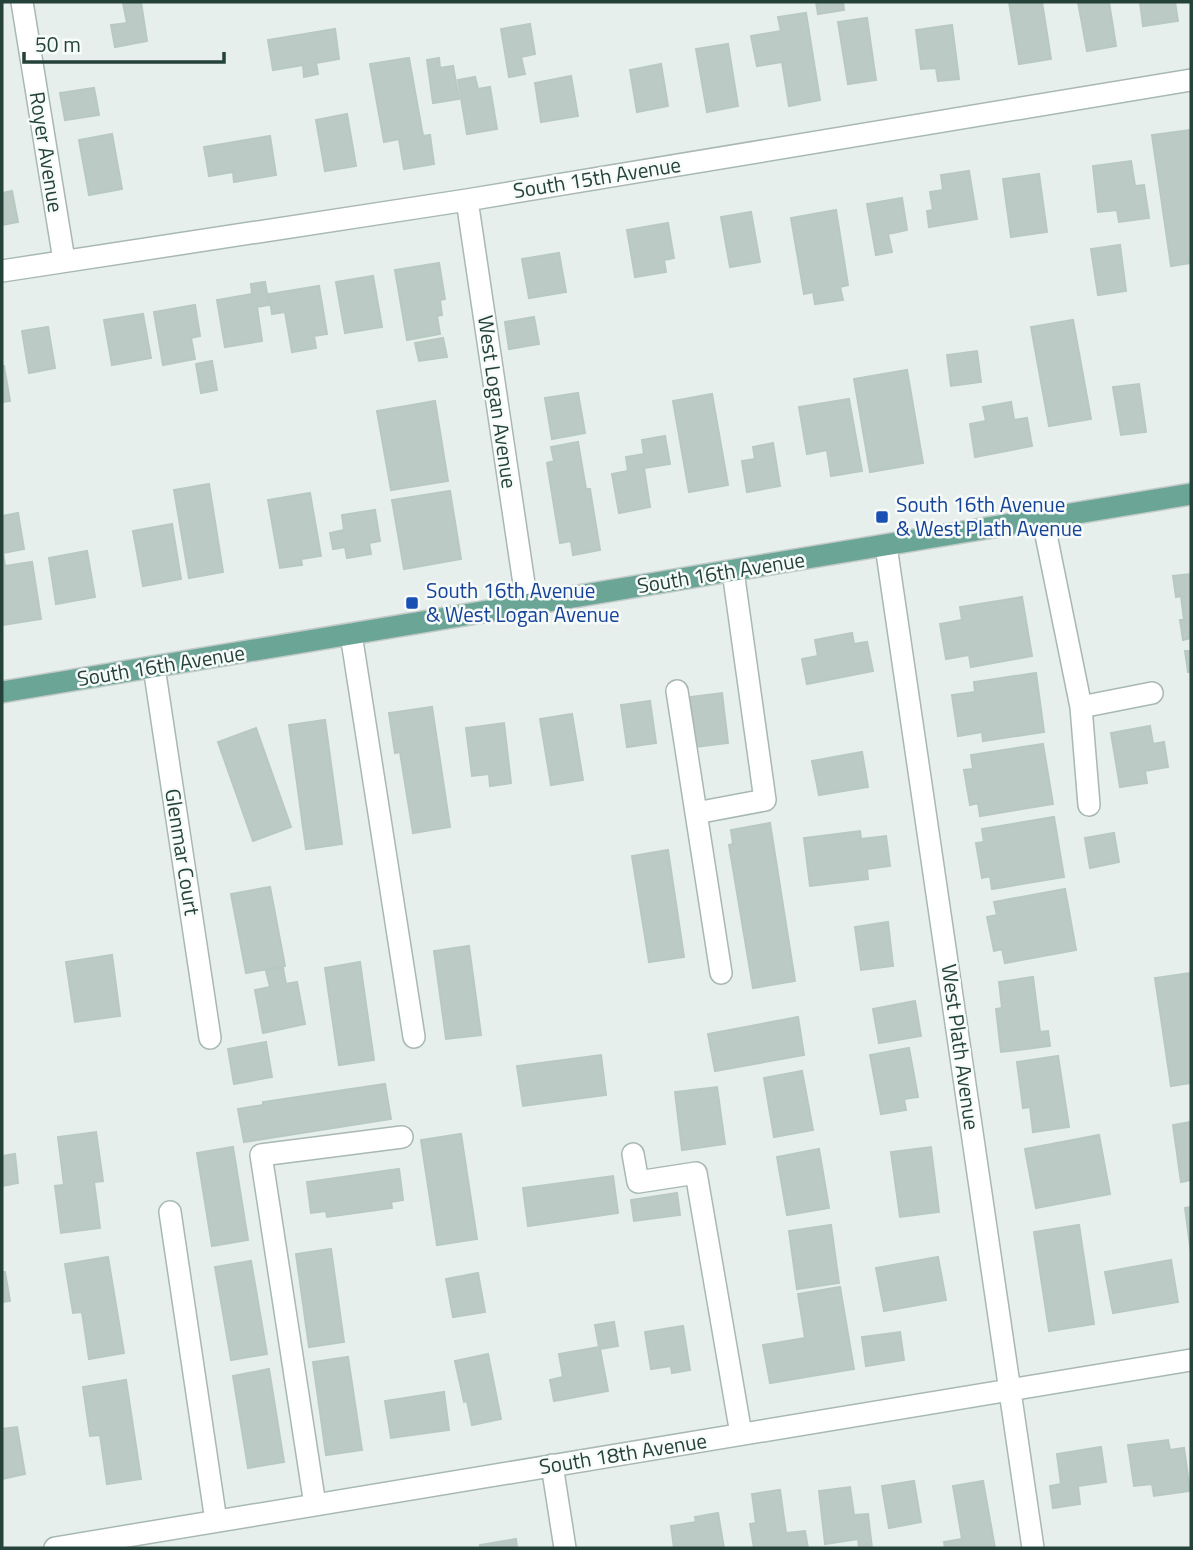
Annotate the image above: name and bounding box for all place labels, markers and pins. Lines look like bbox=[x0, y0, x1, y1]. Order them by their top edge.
place label: South 16th Avenue & West Plath Avenue bbox=[896, 488, 1082, 544]
marker: South 16th Avenue & West Plath Avenue bbox=[874, 509, 890, 525]
place label: South 16th Avenue & West Logan Avenue bbox=[426, 574, 620, 630]
marker: South 16th Avenue & West Logan Avenue bbox=[404, 595, 420, 611]

